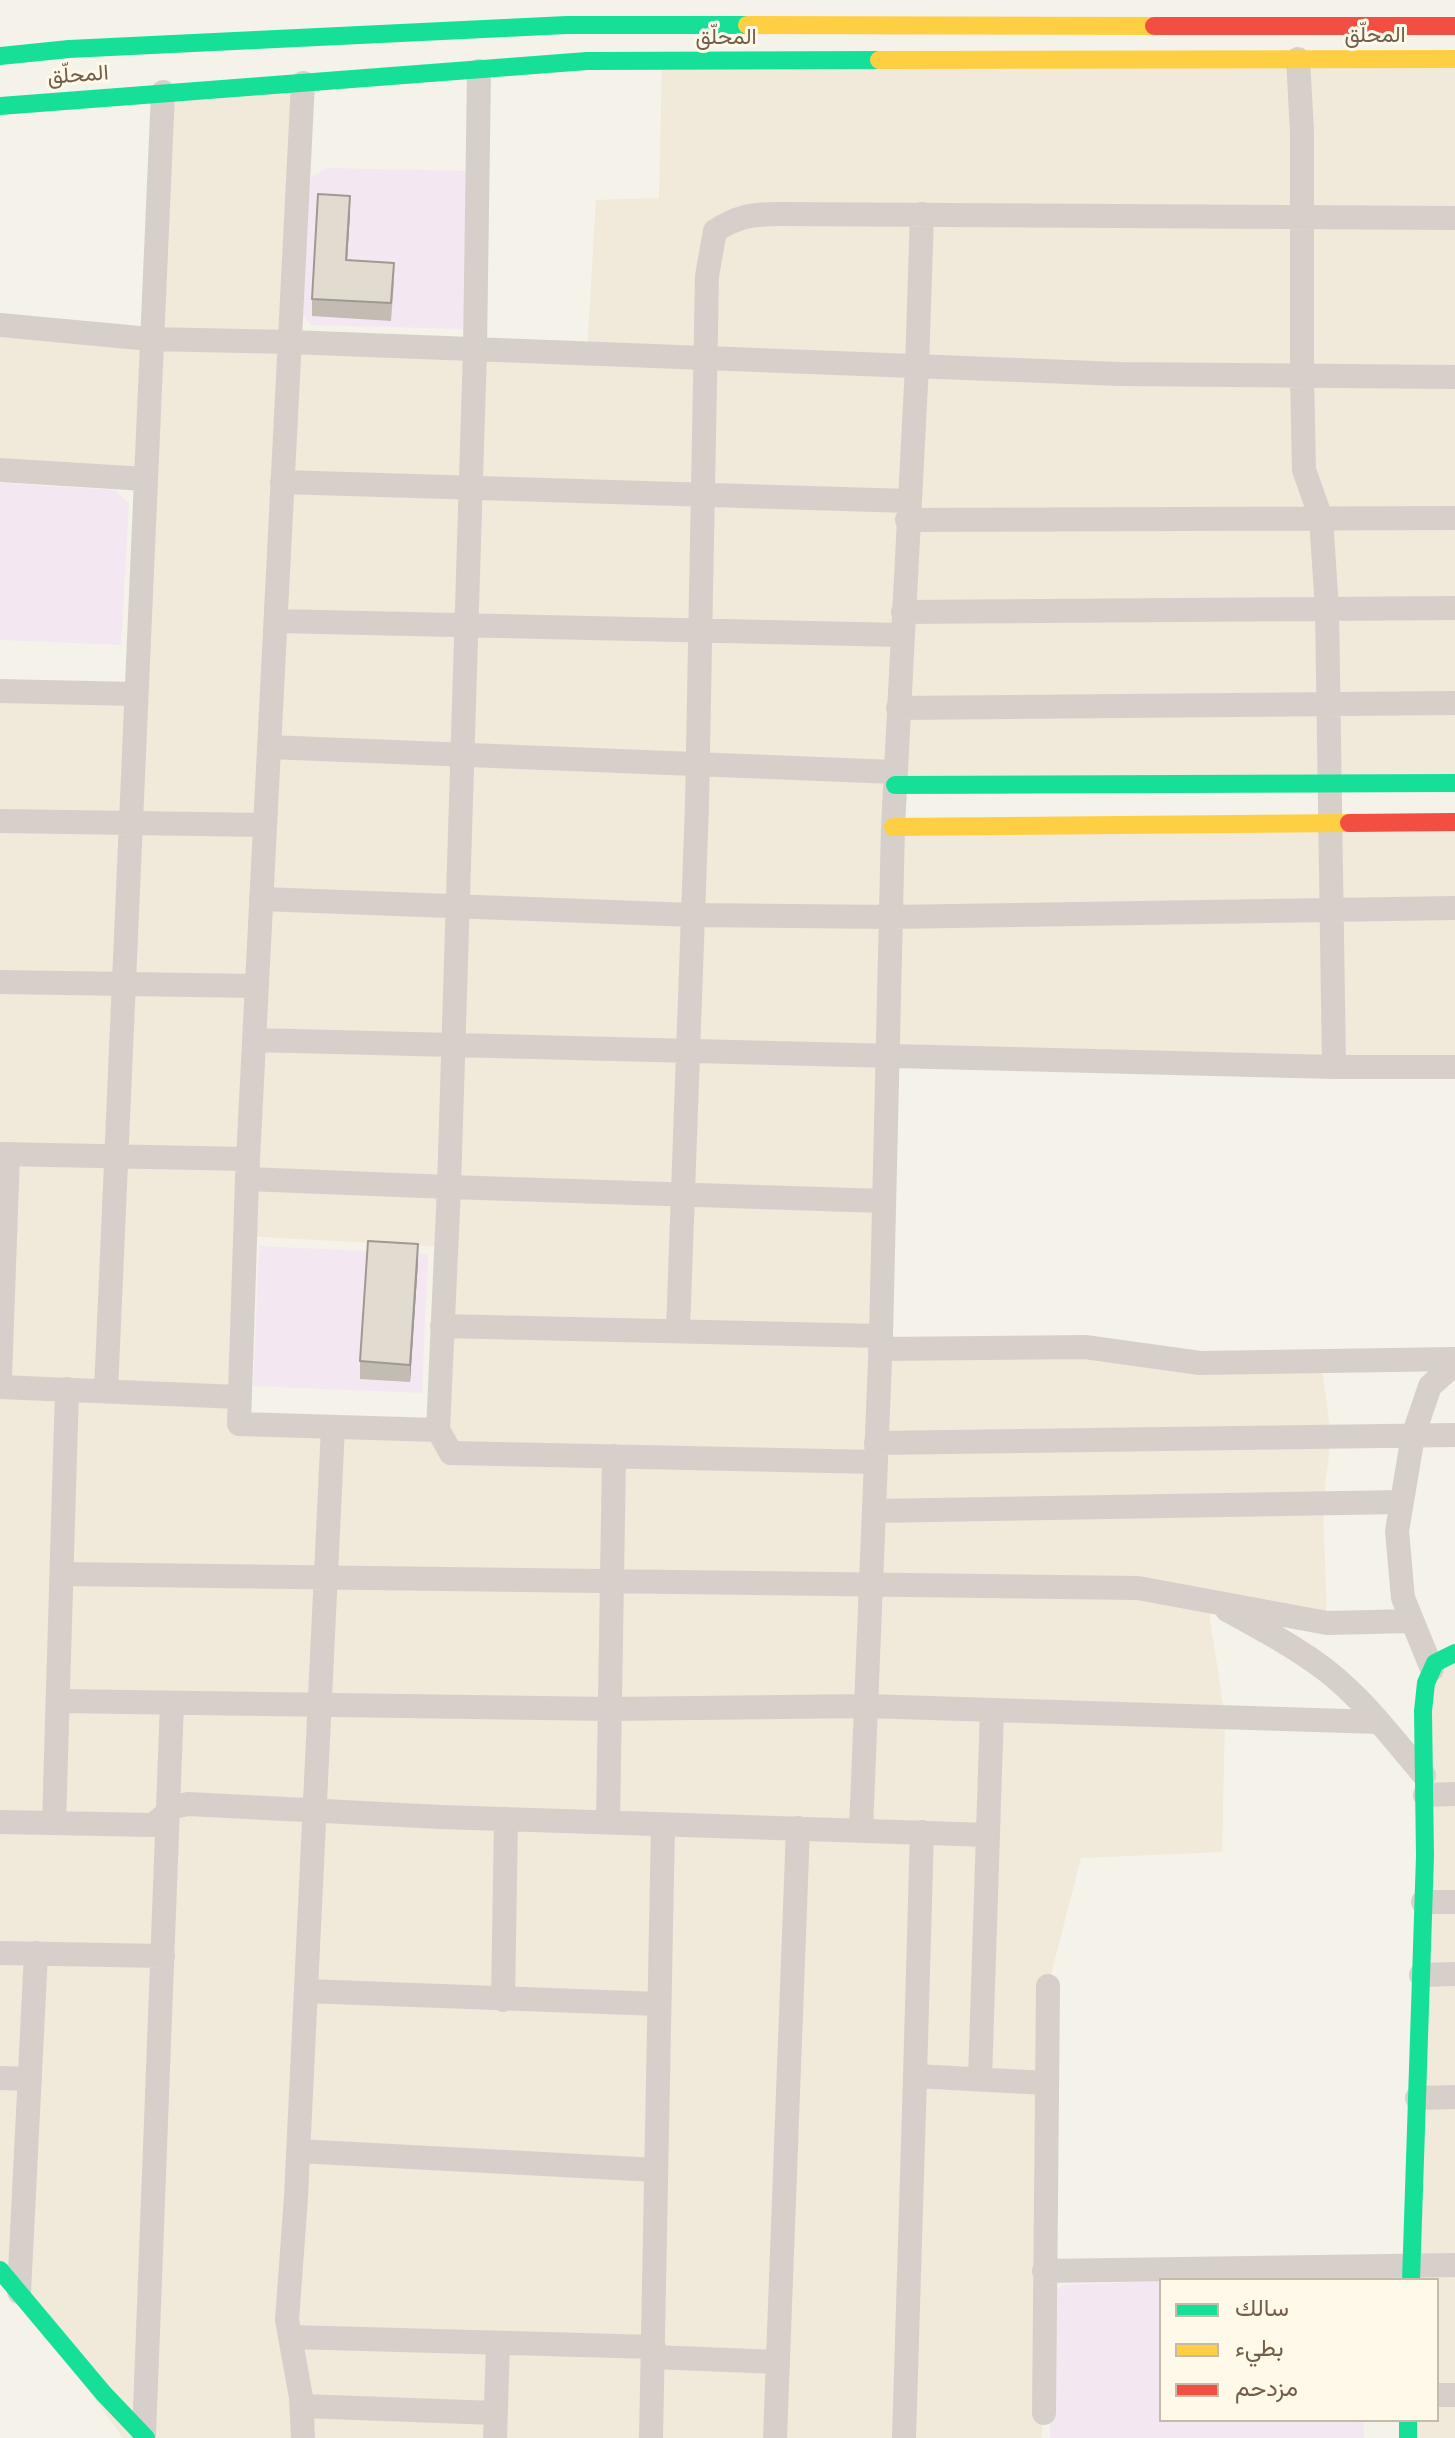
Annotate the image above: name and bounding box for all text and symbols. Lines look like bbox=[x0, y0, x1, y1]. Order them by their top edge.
street label: المحلّق bbox=[1344, 22, 1406, 48]
street label: المحلّق bbox=[695, 24, 757, 50]
street label: المحلّق bbox=[47, 60, 109, 90]
legend bbox=[1159, 2278, 1439, 2422]
text: سالك bbox=[1235, 2297, 1289, 2321]
text: بطيء bbox=[1235, 2337, 1284, 2361]
text: مزدحم bbox=[1235, 2377, 1298, 2401]

